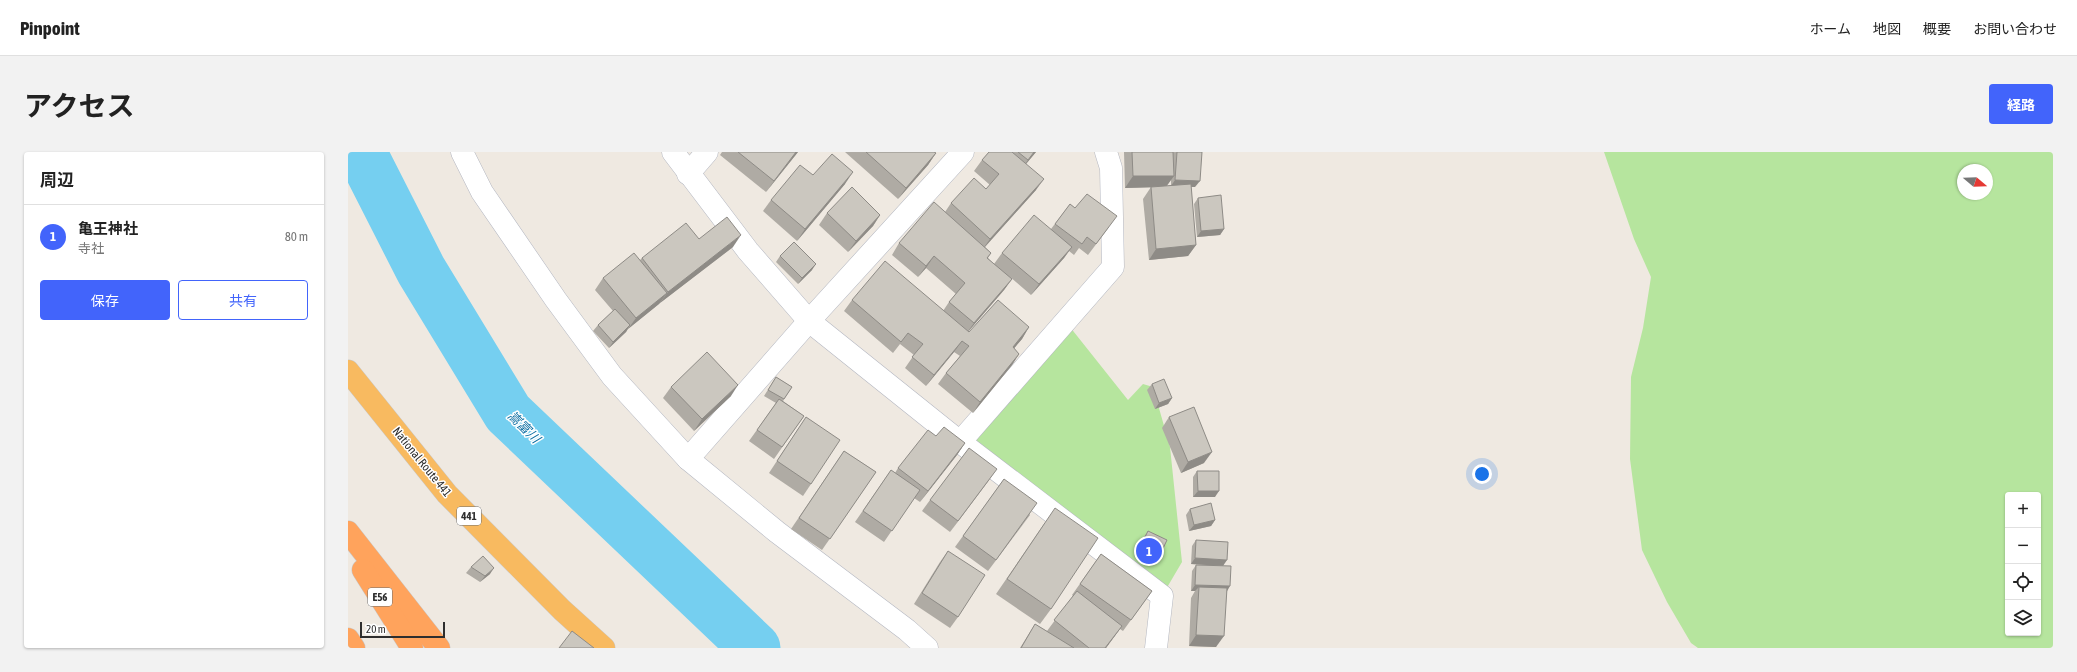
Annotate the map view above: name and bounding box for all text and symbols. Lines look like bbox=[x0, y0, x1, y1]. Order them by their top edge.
text: Pinpoint bbox=[20, 17, 80, 39]
text: ホーム bbox=[1809, 21, 1851, 37]
text: 地図 bbox=[1873, 21, 1901, 37]
text: 概要 bbox=[1923, 21, 1951, 37]
text: お問い合わせ bbox=[1973, 21, 2057, 37]
button: 経路 bbox=[1989, 84, 2053, 124]
text: アクセス bbox=[24, 90, 135, 122]
north arrow bbox=[1957, 164, 1993, 200]
text: 周辺 bbox=[40, 170, 74, 190]
text: 亀王神社 bbox=[78, 220, 138, 237]
text: 1 bbox=[50, 229, 56, 244]
text: 80 m bbox=[285, 229, 308, 244]
text: 寺社 bbox=[78, 241, 104, 256]
button: 保存 bbox=[40, 280, 170, 320]
button: 共有 bbox=[178, 280, 308, 320]
water label: 嵩富川 bbox=[505, 408, 545, 448]
street label: National Route 441 bbox=[390, 424, 455, 500]
your location bbox=[1472, 464, 1492, 484]
map controls bbox=[2005, 492, 2041, 636]
button: + bbox=[2005, 492, 2041, 528]
road number: 441 bbox=[457, 507, 481, 525]
button: − bbox=[2005, 528, 2041, 564]
pin: 1 bbox=[1136, 536, 1162, 566]
button: locate bbox=[2005, 564, 2041, 600]
road number: E56 bbox=[368, 588, 392, 606]
button: layers bbox=[2005, 600, 2041, 636]
scale bar bbox=[360, 620, 445, 639]
text: 20 m bbox=[366, 623, 386, 635]

